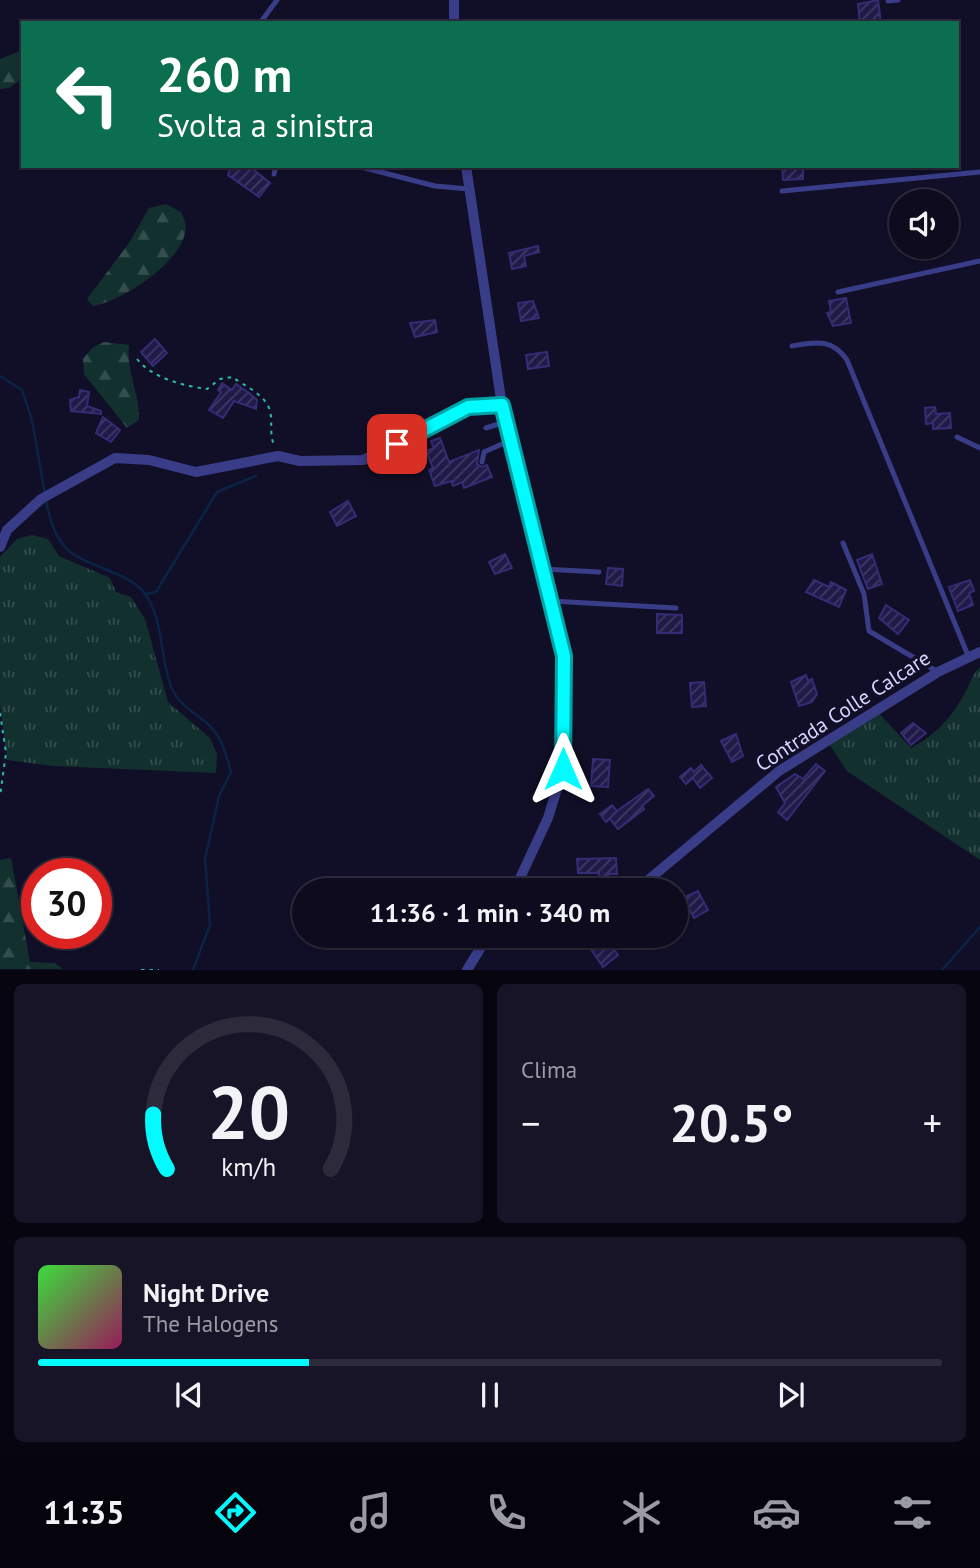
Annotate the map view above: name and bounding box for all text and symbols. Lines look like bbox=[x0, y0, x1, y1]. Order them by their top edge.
text: 260 m bbox=[157, 42, 292, 106]
icon: left bbox=[42, 49, 133, 140]
text: Svolta a sinistra bbox=[157, 104, 374, 146]
map controls bbox=[889, 189, 959, 259]
button: sound bbox=[889, 189, 959, 259]
pin bbox=[367, 414, 427, 474]
icon: arrive bbox=[378, 425, 416, 463]
street label: Contrada Colle Calcare bbox=[750, 644, 935, 777]
position arrow bbox=[526, 732, 600, 806]
speed limit sign: 30 bbox=[21, 858, 112, 949]
text: 11:36 · 1 min · 340 m bbox=[370, 896, 610, 929]
text: Clima bbox=[521, 1055, 577, 1084]
text: 20 bbox=[207, 1066, 290, 1160]
text: 20.5° bbox=[670, 1089, 793, 1156]
text: − bbox=[521, 1098, 540, 1147]
text: + bbox=[923, 1098, 942, 1147]
text: km/h bbox=[221, 1151, 276, 1183]
text: Night Drive bbox=[143, 1276, 269, 1309]
text: The Halogens bbox=[143, 1309, 278, 1338]
icon: previous bbox=[170, 1376, 208, 1414]
icon: pause bbox=[471, 1376, 509, 1414]
icon: next bbox=[772, 1376, 810, 1414]
icon: directions bbox=[211, 1488, 260, 1537]
icon: music bbox=[346, 1488, 395, 1537]
icon: phone bbox=[482, 1488, 531, 1537]
icon: climate bbox=[617, 1488, 666, 1537]
icon: car bbox=[752, 1488, 801, 1537]
icon: filters bbox=[888, 1488, 937, 1537]
text: 11:35 bbox=[43, 1491, 124, 1533]

